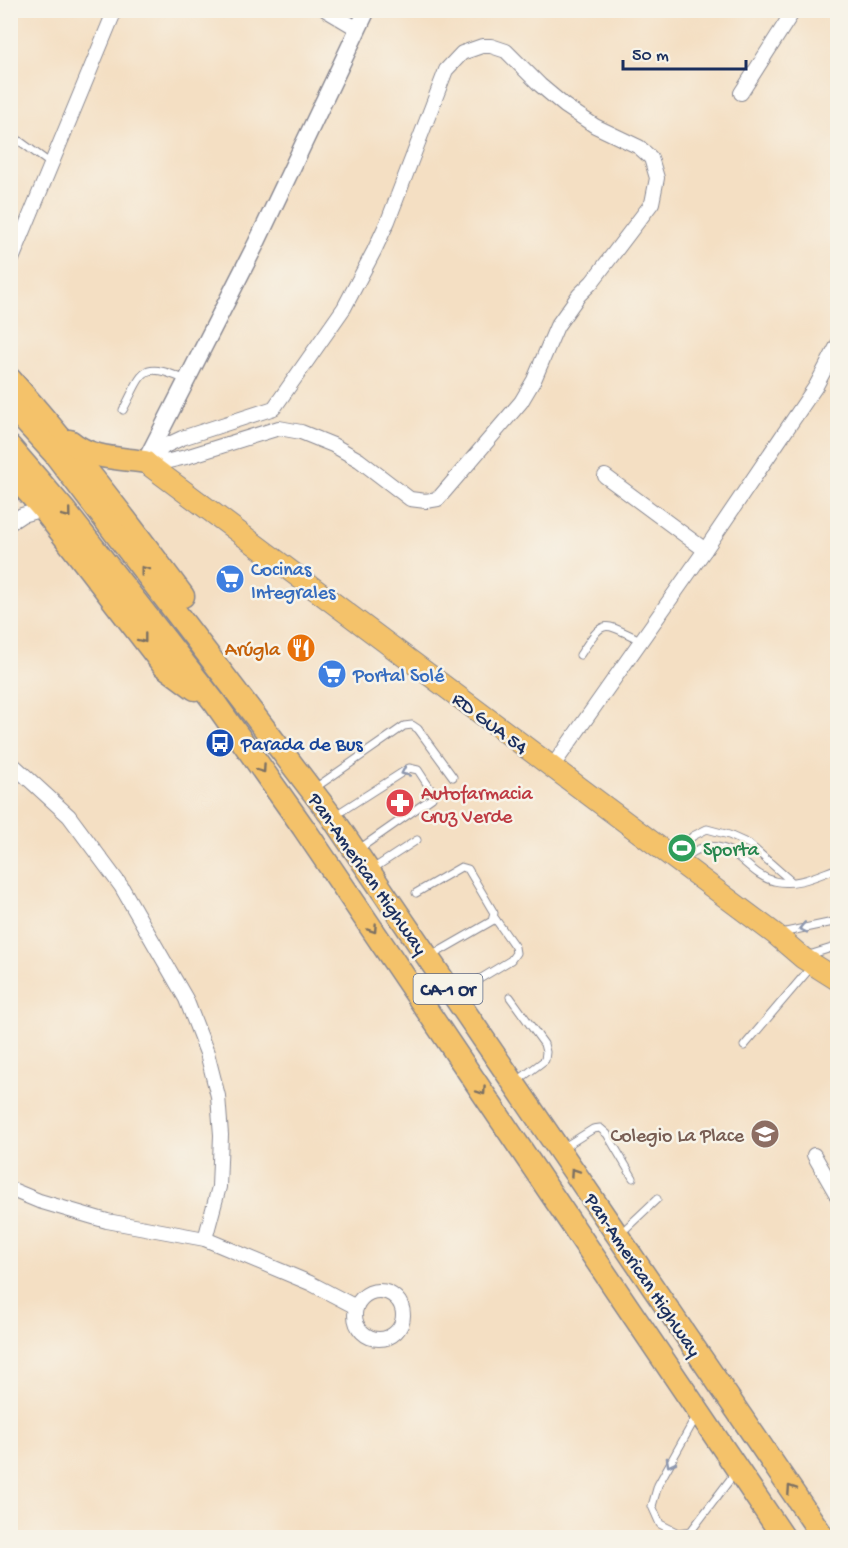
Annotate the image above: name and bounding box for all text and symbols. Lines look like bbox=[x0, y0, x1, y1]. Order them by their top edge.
scale bar bbox=[623, 33, 746, 71]
text: 50 m bbox=[632, 46, 669, 67]
one-way arrow bbox=[60, 507, 71, 518]
place label: Cocinas Integrales bbox=[251, 560, 336, 606]
supermarket icon: Cocinas Integrales bbox=[214, 563, 246, 595]
one-way arrow bbox=[140, 565, 151, 576]
one-way arrow bbox=[135, 632, 146, 643]
restaurant icon: Arúgla bbox=[285, 632, 317, 664]
place label: Arúgla bbox=[225, 640, 281, 663]
supermarket icon: Portal Solé bbox=[316, 658, 348, 690]
place label: Portal Solé bbox=[352, 666, 445, 689]
street label: RD GUA 54 bbox=[446, 689, 532, 761]
bus stop icon: Parada de Bus bbox=[204, 727, 236, 759]
place label: Parada de Bus bbox=[240, 735, 363, 758]
one-way arrow bbox=[255, 762, 266, 773]
one-way arrow bbox=[400, 765, 411, 777]
place label: Autofarmacia Cruz Verde bbox=[421, 784, 533, 830]
pharmacy icon: Autofarmacia Cruz Verde bbox=[384, 787, 416, 819]
street label: Pan-American Highway bbox=[301, 789, 431, 960]
sports icon: Sporta bbox=[666, 832, 698, 864]
place label: Sporta bbox=[703, 840, 760, 863]
one-way arrow bbox=[799, 920, 809, 933]
one-way arrow bbox=[366, 922, 377, 933]
road number: CA-1 Or bbox=[414, 974, 482, 1004]
one-way arrow bbox=[475, 1084, 486, 1095]
school or university icon: Colegio La Place bbox=[749, 1118, 781, 1150]
place label: Colegio La Place bbox=[610, 1126, 745, 1149]
one-way arrow bbox=[570, 1168, 581, 1179]
street label: Pan-American Highway bbox=[577, 1189, 704, 1362]
one-way arrow bbox=[666, 1457, 677, 1467]
one-way arrow bbox=[787, 1485, 798, 1496]

